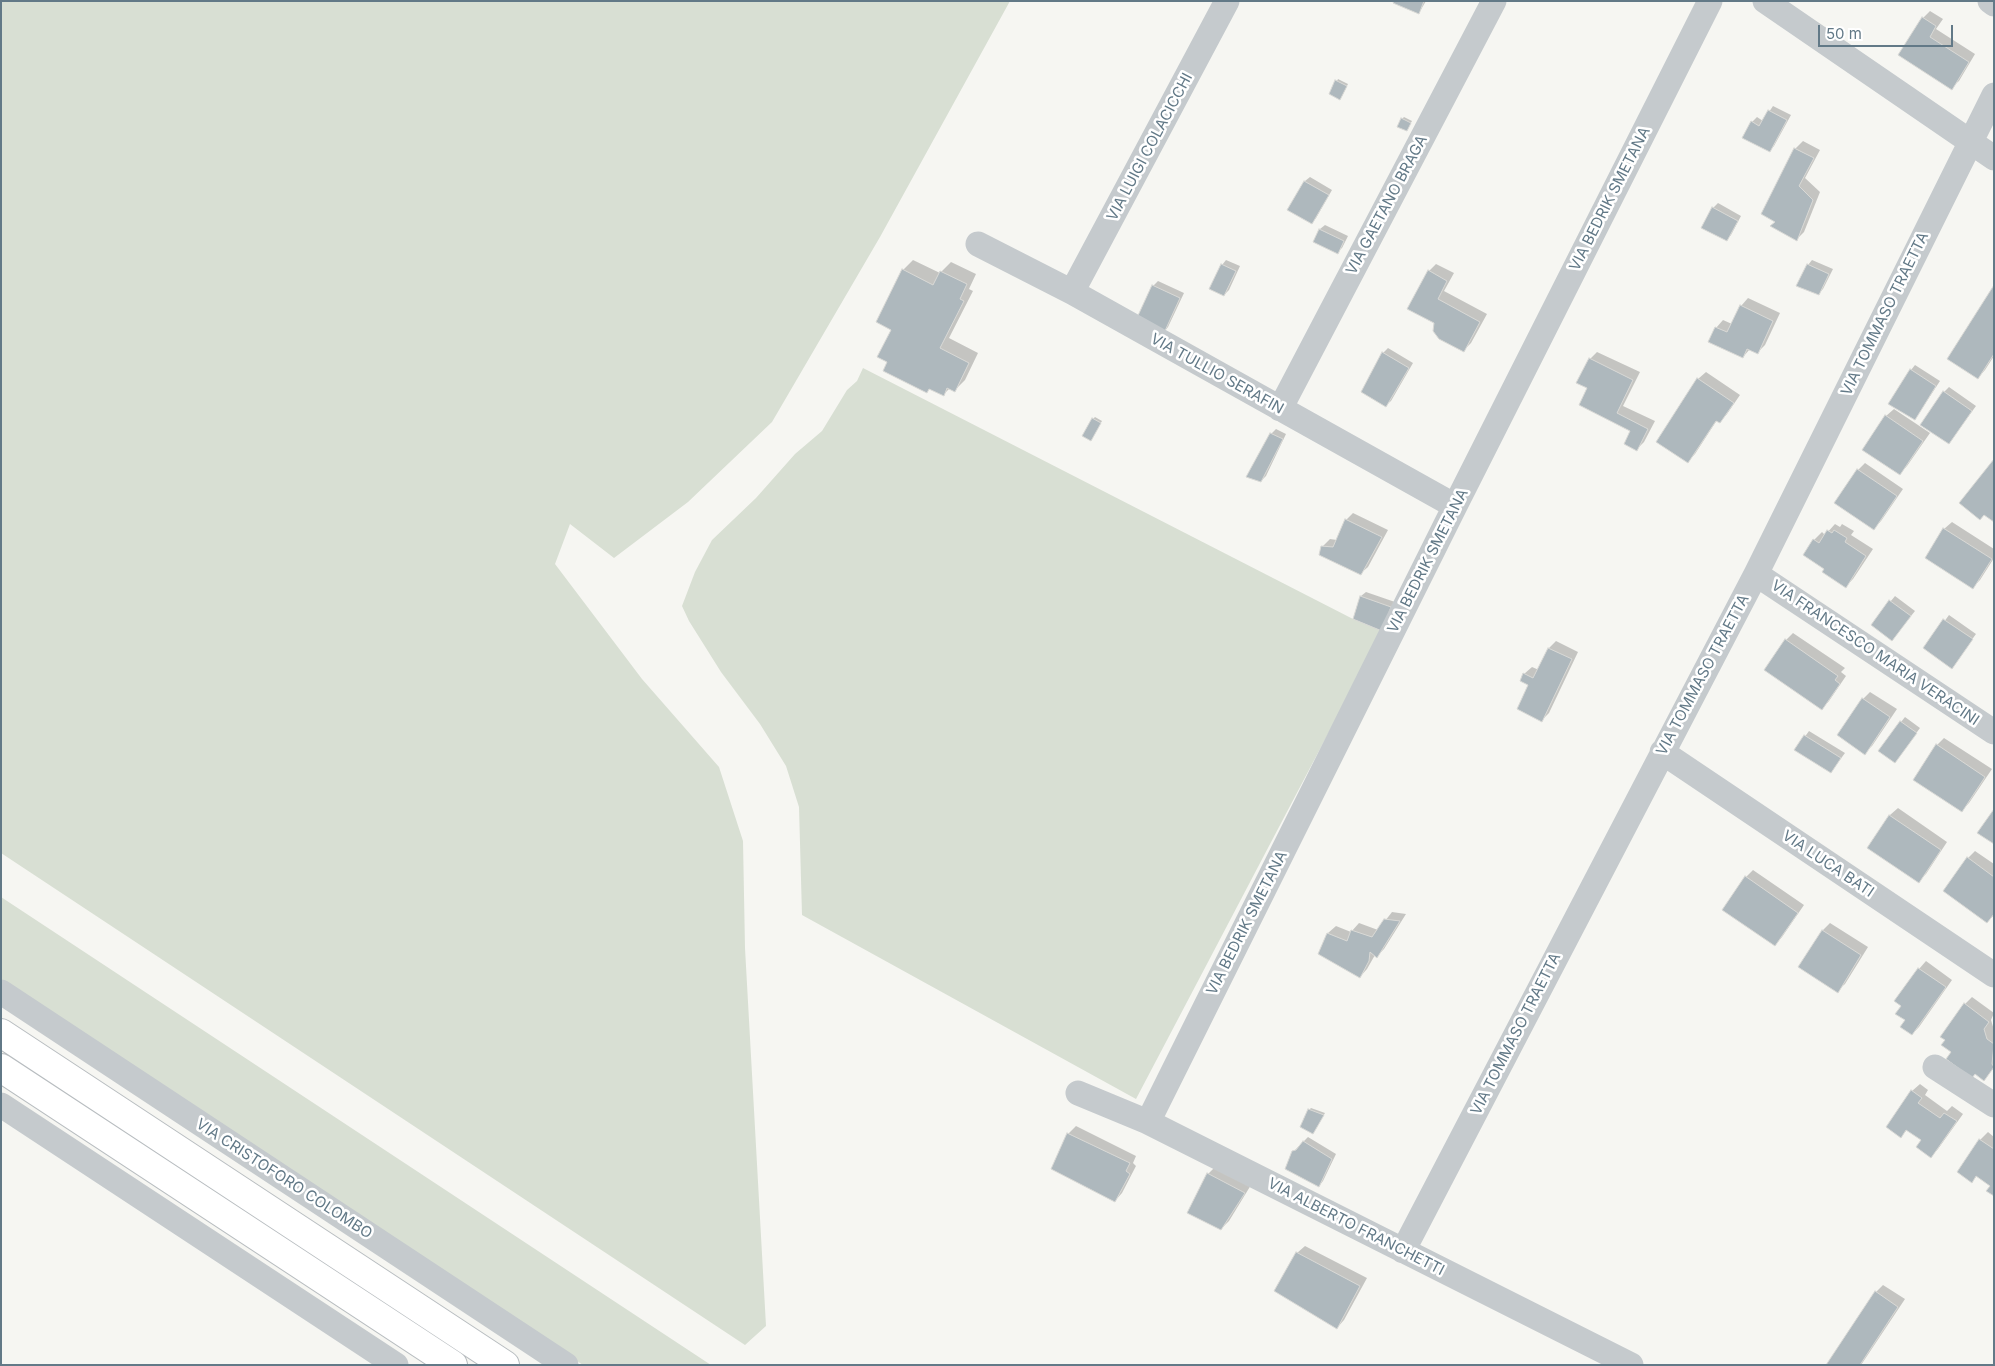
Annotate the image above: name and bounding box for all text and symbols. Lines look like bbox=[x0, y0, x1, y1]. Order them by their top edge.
scale bar bbox=[1820, 15, 1955, 47]
text: 50 m bbox=[1826, 24, 1862, 43]
street label: VIA LUIGI COLACICCHI bbox=[1103, 70, 1197, 224]
street label: VIA BEDRIK SMETANA bbox=[1566, 124, 1654, 274]
street label: VIA GAETANO BRAGA bbox=[1343, 132, 1431, 278]
street label: VIA TOMMASO TRAETTA bbox=[1838, 229, 1932, 399]
street label: VIA TULLIO SERAFIN bbox=[1147, 330, 1287, 418]
street label: VIA BEDRIK SMETANA bbox=[1384, 486, 1472, 636]
street label: VIA FRANCESCO MARIA VERACINI bbox=[1768, 577, 1982, 729]
street label: VIA TOMMASO TRAETTA bbox=[1653, 592, 1753, 758]
street label: VIA LUCA BATI bbox=[1779, 827, 1877, 901]
street label: VIA BEDRIK SMETANA bbox=[1203, 848, 1291, 998]
street label: VIA TOMMASO TRAETTA bbox=[1467, 950, 1565, 1118]
street label: VIA CRISTOFORO COLOMBO bbox=[193, 1115, 375, 1243]
street label: VIA ALBERTO FRANCHETTI bbox=[1265, 1175, 1447, 1279]

